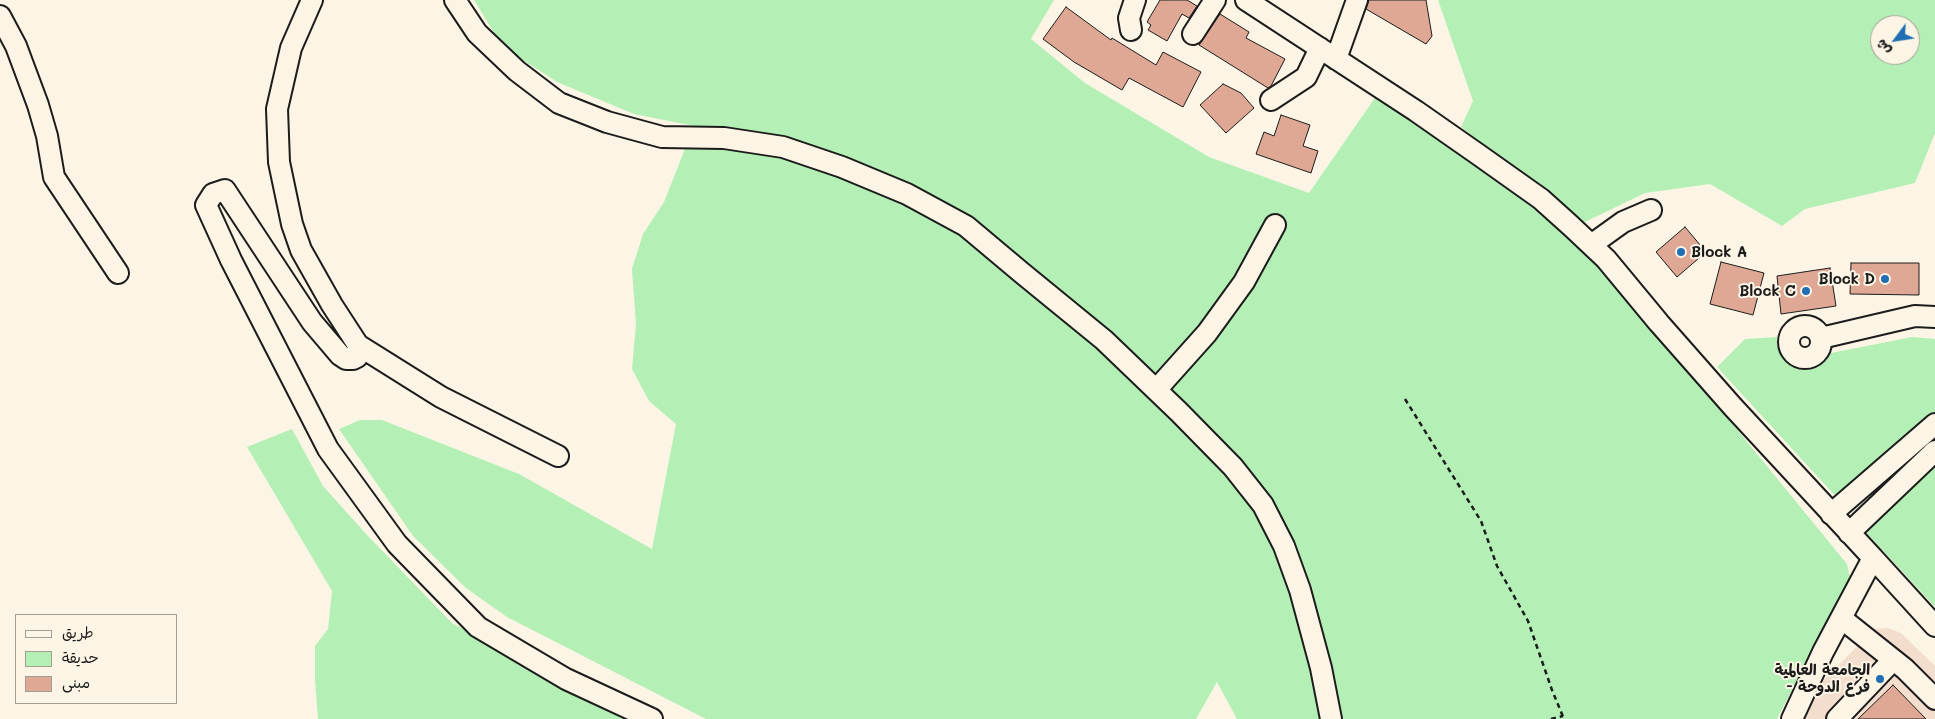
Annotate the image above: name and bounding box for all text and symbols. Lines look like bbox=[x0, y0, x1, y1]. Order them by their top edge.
north arrow bbox=[1870, 15, 1920, 65]
text: ش bbox=[1870, 36, 1895, 59]
place label: Block A bbox=[1691, 243, 1747, 261]
marker: Block A bbox=[1675, 246, 1687, 258]
place label: Block D bbox=[1819, 270, 1875, 288]
marker: Block D bbox=[1879, 273, 1891, 285]
place label: Block C bbox=[1739, 282, 1796, 300]
marker: Block C bbox=[1800, 285, 1812, 297]
legend bbox=[15, 614, 178, 704]
text: طريق bbox=[62, 622, 94, 642]
text: حديقة bbox=[62, 647, 99, 667]
place label: الجامعة العالمية - فرع الدوحة bbox=[1775, 661, 1870, 696]
text: مبنى bbox=[62, 672, 90, 692]
marker: الجامعة العالمية - فرع الدوحة bbox=[1874, 673, 1886, 685]

